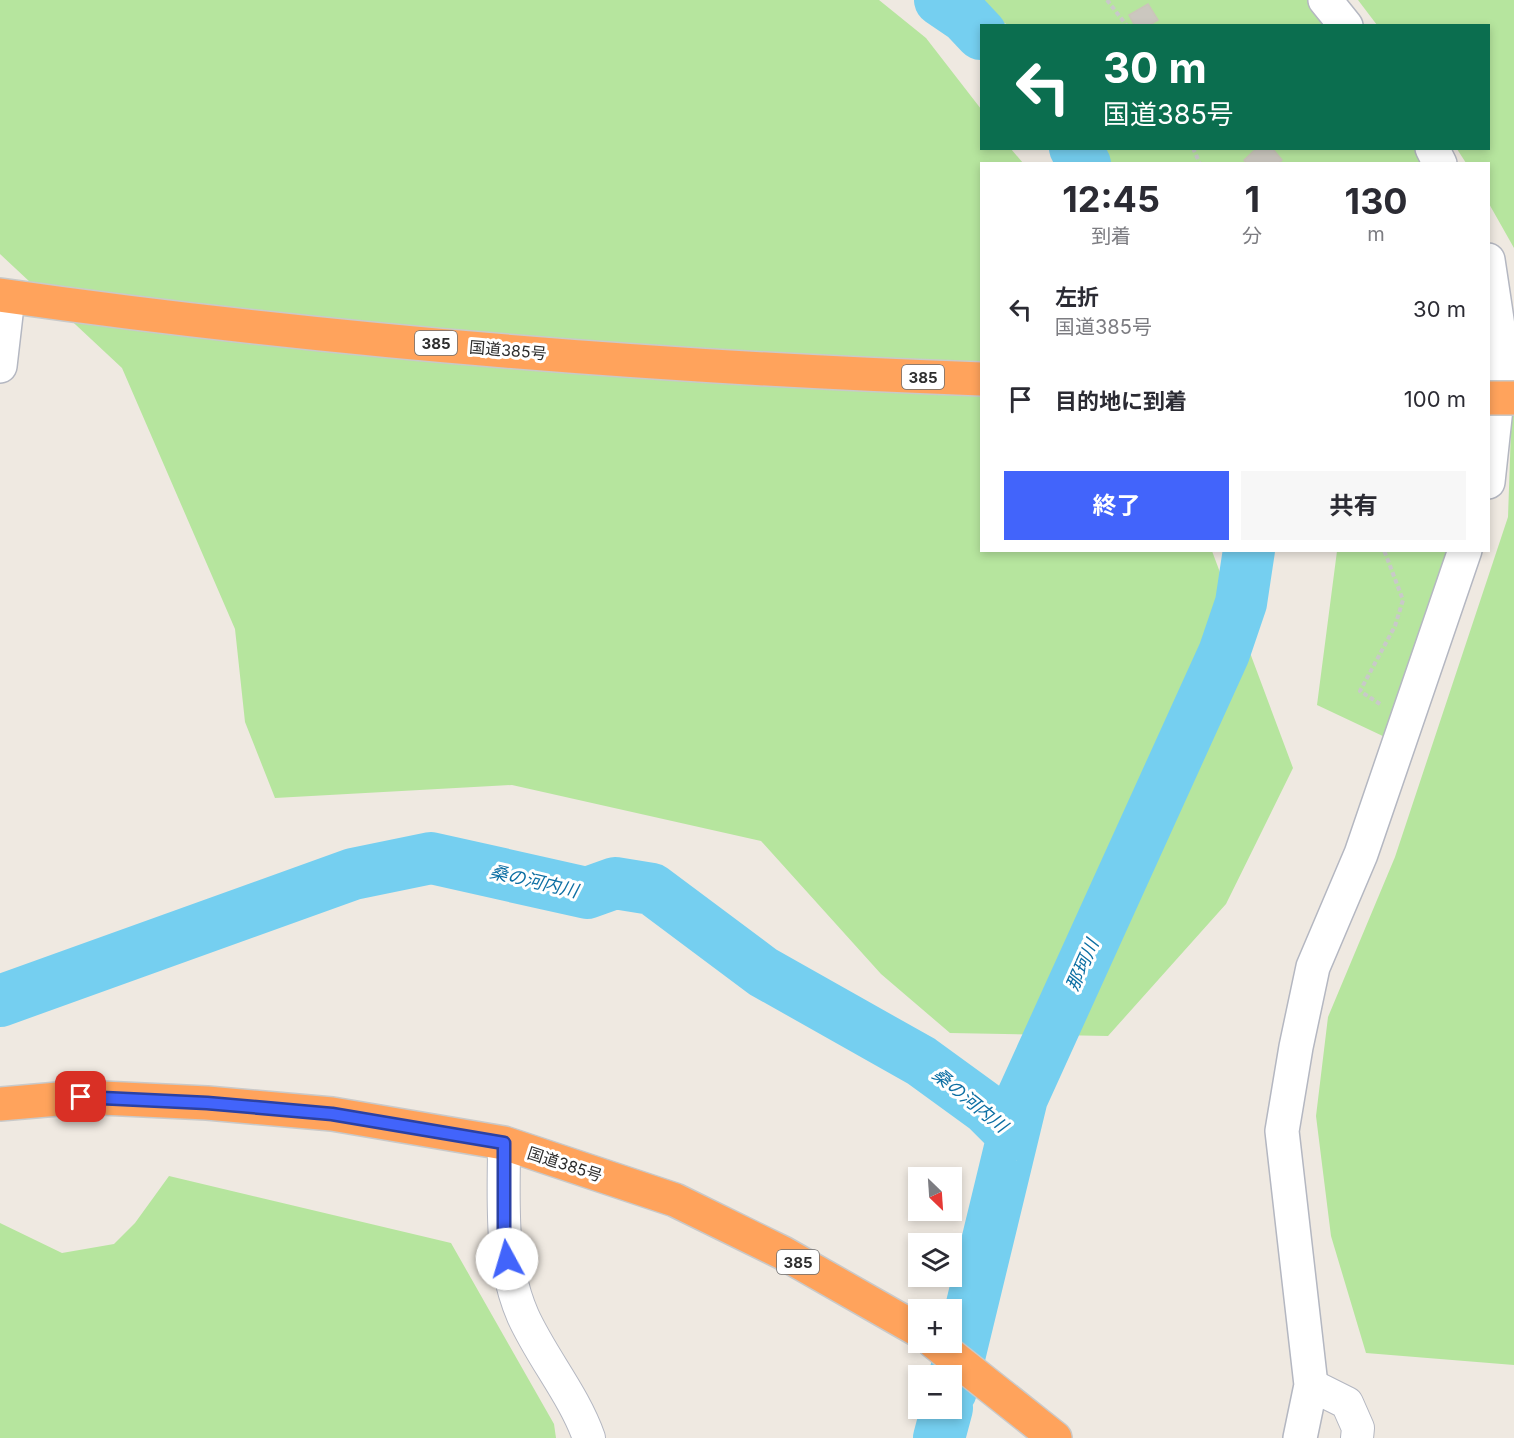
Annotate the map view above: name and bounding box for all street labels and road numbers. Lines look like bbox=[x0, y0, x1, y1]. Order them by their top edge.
road number: 385 bbox=[415, 331, 457, 355]
street label: 国道385号 bbox=[469, 337, 547, 363]
road number: 385 bbox=[902, 365, 944, 389]
street label: 国道385号 bbox=[525, 1143, 605, 1185]
road number: 385 bbox=[777, 1250, 819, 1274]

